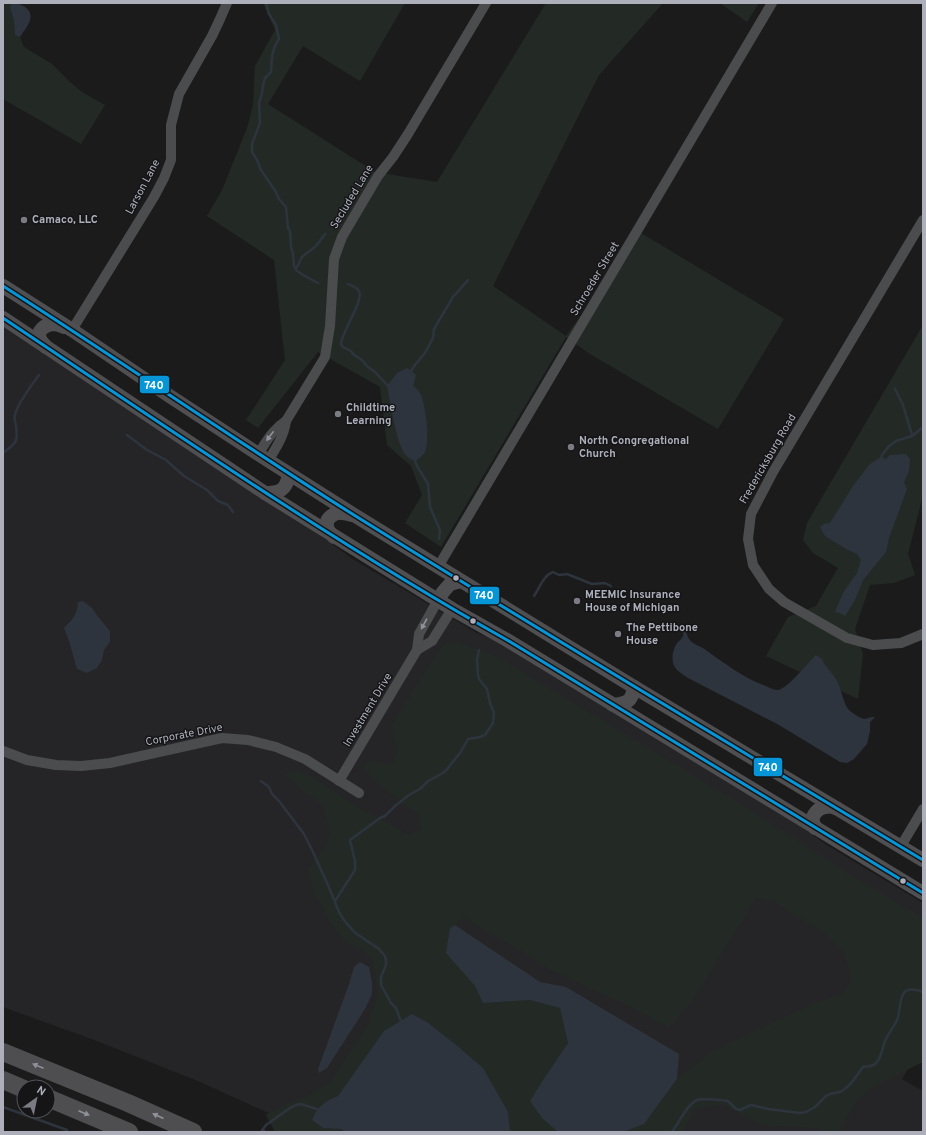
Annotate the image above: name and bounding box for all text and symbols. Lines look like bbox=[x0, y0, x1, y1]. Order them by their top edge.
street label: Larson Lane bbox=[123, 157, 163, 217]
street label: Secluded Lane bbox=[327, 162, 377, 232]
place label: Camaco, LLC bbox=[32, 213, 98, 227]
marker: Camaco, LLC bbox=[19, 215, 29, 225]
street label: Schroeder Street bbox=[567, 239, 623, 319]
line badge: 740 bbox=[139, 375, 170, 394]
text: 740 bbox=[144, 379, 164, 393]
place label: Childtime Learning bbox=[346, 401, 395, 428]
marker: Childtime Learning bbox=[333, 409, 343, 419]
street label: Fredericksburg Road bbox=[737, 411, 799, 507]
one-way arrow bbox=[266, 431, 274, 442]
place label: North Congregational Church bbox=[579, 434, 689, 461]
marker: North Congregational Church bbox=[566, 442, 576, 452]
unlabelled marker bbox=[451, 573, 461, 583]
line badge: 740 bbox=[469, 586, 500, 605]
place label: MEEMIC Insurance House of Michigan bbox=[585, 588, 680, 615]
text: 740 bbox=[474, 589, 494, 603]
marker: MEEMIC Insurance House of Michigan bbox=[572, 596, 582, 606]
unlabelled marker bbox=[468, 616, 478, 626]
one-way arrow bbox=[421, 618, 428, 630]
place label: The Pettibone House bbox=[626, 621, 698, 648]
marker: The Pettibone House bbox=[613, 629, 623, 639]
street label: Investment Drive bbox=[340, 670, 396, 750]
street label: Corporate Drive bbox=[144, 721, 224, 749]
line badge: 740 bbox=[753, 757, 783, 777]
text: 740 bbox=[758, 761, 778, 775]
unlabelled marker bbox=[898, 876, 908, 886]
one-way arrow bbox=[32, 1063, 43, 1069]
north arrow bbox=[16, 1079, 56, 1119]
text: N bbox=[34, 1083, 48, 1099]
one-way arrow bbox=[79, 1110, 91, 1116]
one-way arrow bbox=[152, 1113, 163, 1119]

